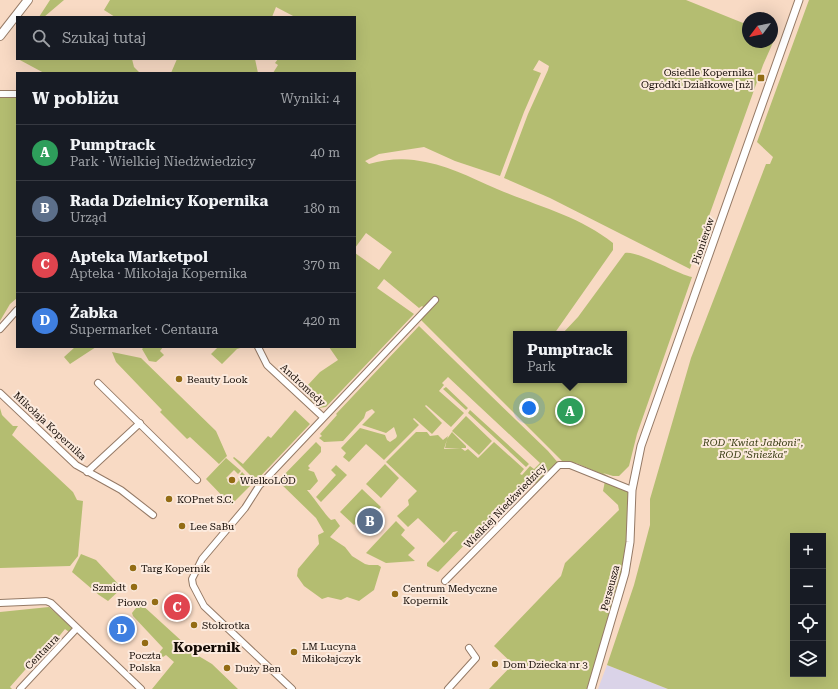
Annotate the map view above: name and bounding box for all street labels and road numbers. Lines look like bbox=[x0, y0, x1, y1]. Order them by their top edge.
street label: Pionierów bbox=[690, 215, 716, 266]
street label: Andromedy bbox=[278, 362, 328, 409]
street label: Mikołaja Kopernika bbox=[12, 390, 89, 463]
street label: Wielkiej Niedźwiedzicy bbox=[462, 461, 548, 551]
street label: Perseusza bbox=[599, 563, 622, 612]
street label: Centaura bbox=[23, 632, 62, 672]

